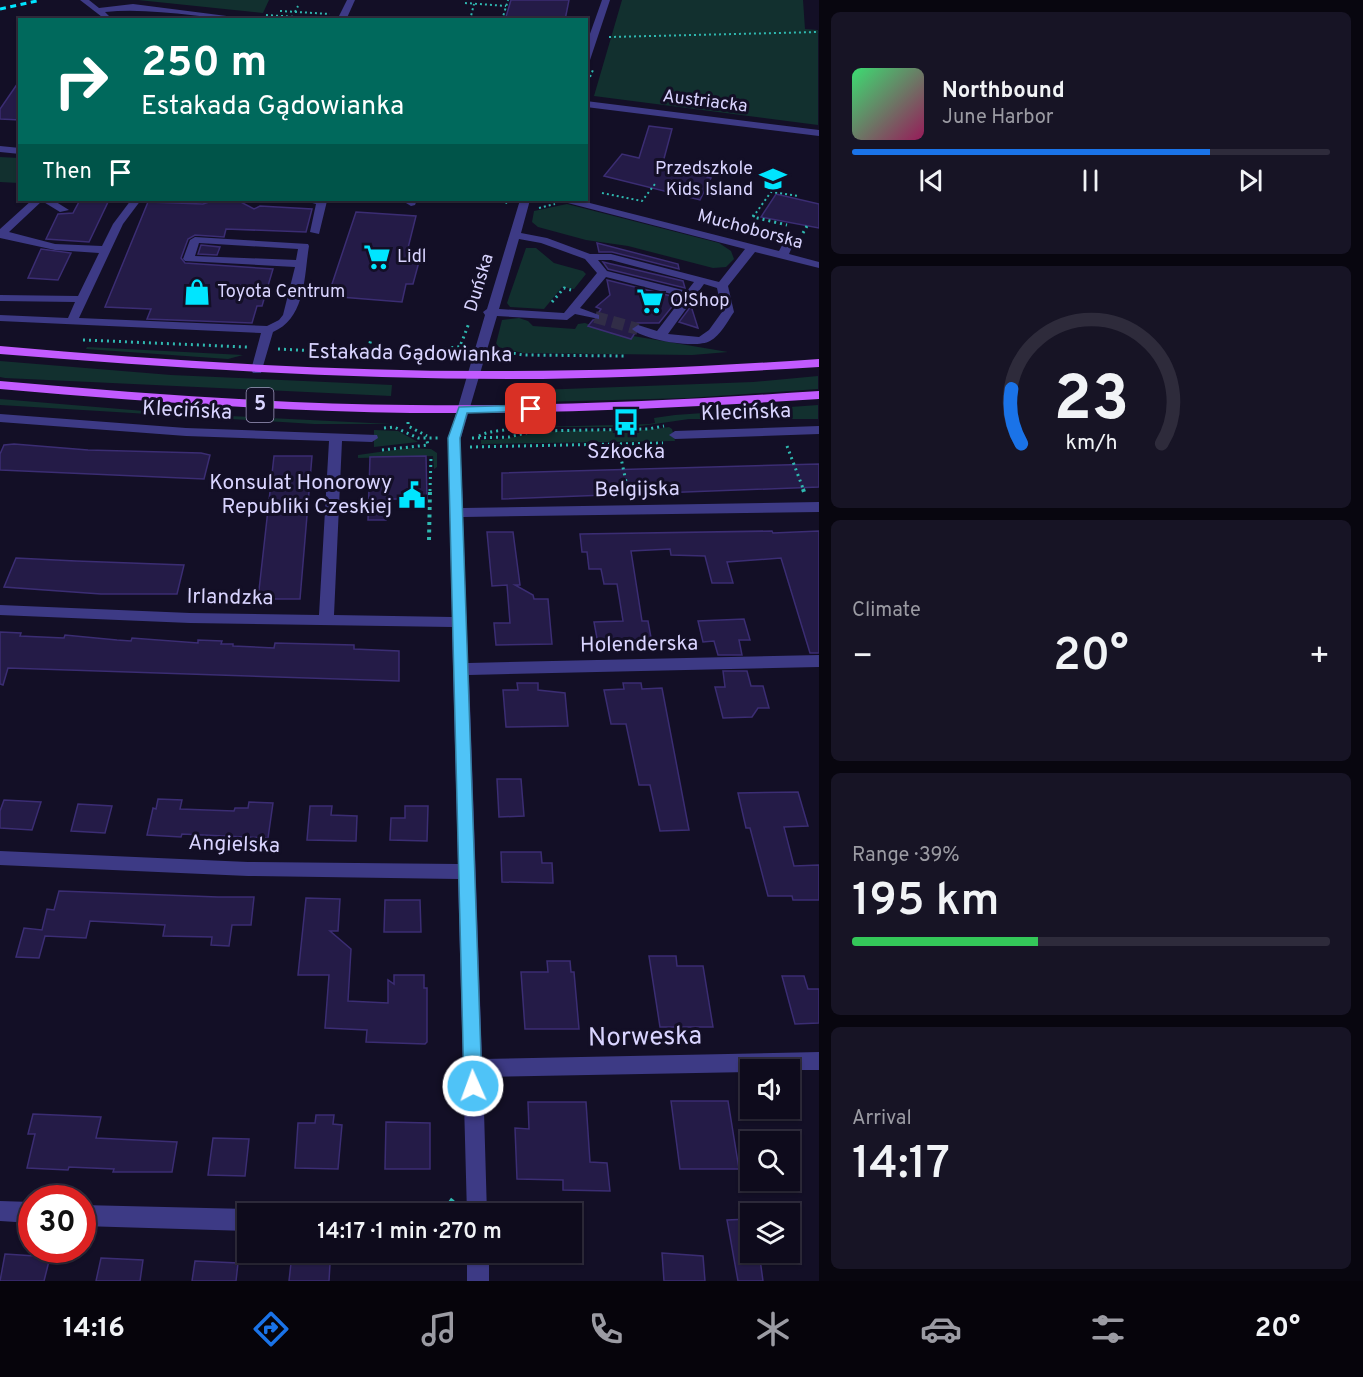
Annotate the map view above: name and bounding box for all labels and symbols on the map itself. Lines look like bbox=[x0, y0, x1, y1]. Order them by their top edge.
street label: Austriacka bbox=[661, 85, 749, 119]
place label: Przedszkole Kids Island bbox=[655, 158, 753, 202]
school or university icon: Przedszkole Kids Island bbox=[758, 164, 788, 194]
street label: Muchoborska bbox=[695, 205, 805, 255]
supermarket icon: Lidl bbox=[362, 242, 392, 272]
place label: Lidl bbox=[397, 246, 426, 269]
street label: Duńska bbox=[460, 251, 500, 315]
shop icon: Toyota Centrum bbox=[182, 277, 212, 307]
place label: Toyota Centrum bbox=[217, 281, 345, 304]
supermarket icon: O!Shop bbox=[635, 286, 665, 316]
place label: O!Shop bbox=[670, 290, 729, 313]
street label: Estakada Gądowianka bbox=[307, 339, 513, 369]
pin bbox=[505, 383, 556, 434]
road number: 5 bbox=[246, 388, 274, 422]
street label: Klecińska bbox=[141, 395, 233, 427]
street label: Klecińska bbox=[700, 398, 792, 428]
bus stop icon: Szkocka bbox=[611, 407, 641, 437]
place label: Szkocka bbox=[587, 439, 665, 466]
place label: Konsulat Honorowy Republiki Czeskiej bbox=[209, 470, 392, 521]
street label: Belgijska bbox=[594, 476, 680, 504]
public building icon: Konsulat Honorowy Republiki Czeskiej bbox=[397, 480, 427, 510]
street label: Irlandzka bbox=[186, 584, 274, 612]
street label: Holenderska bbox=[580, 630, 698, 660]
street label: Angielska bbox=[188, 830, 280, 860]
street label: Norweska bbox=[588, 1021, 702, 1055]
position arrow bbox=[441, 1054, 505, 1118]
speed limit sign: 30 bbox=[18, 1185, 96, 1263]

